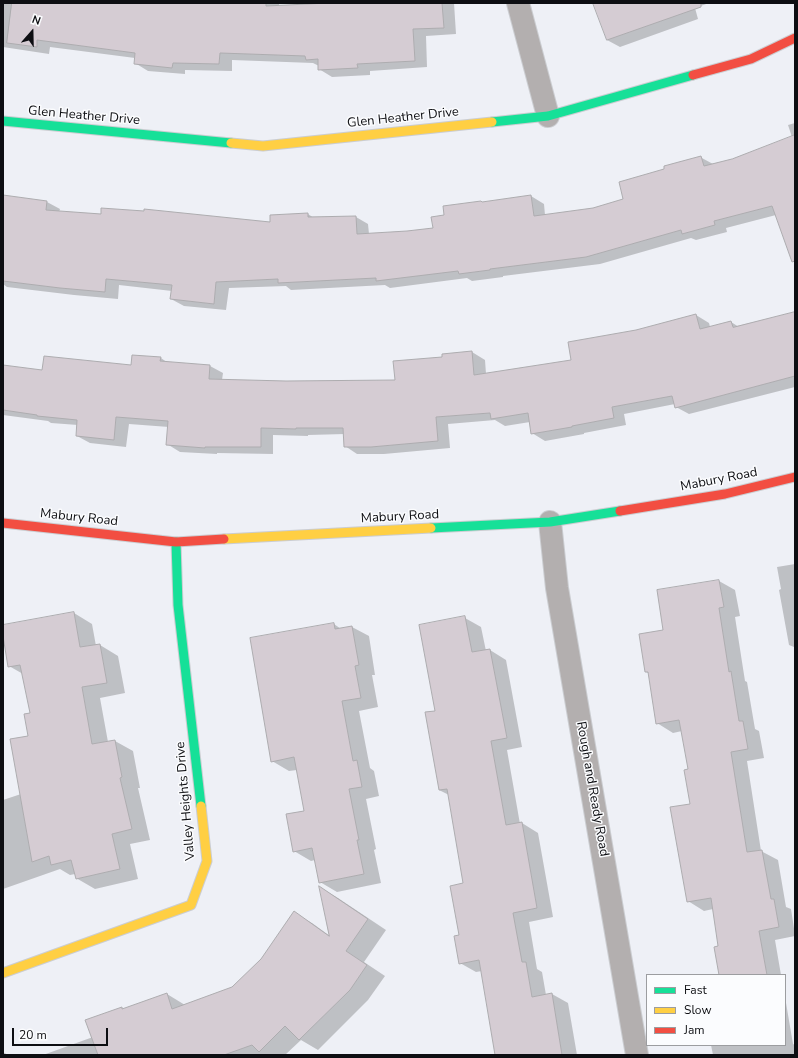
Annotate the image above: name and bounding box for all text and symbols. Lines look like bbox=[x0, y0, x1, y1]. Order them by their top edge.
north arrow bbox=[12, 12, 52, 52]
text: N bbox=[30, 12, 43, 29]
street label: Glen Heather Drive bbox=[27, 103, 141, 129]
street label: Glen Heather Drive bbox=[346, 104, 460, 132]
street label: Mabury Road bbox=[679, 465, 759, 495]
street label: Mabury Road bbox=[39, 506, 119, 530]
street label: Mabury Road bbox=[361, 507, 439, 527]
street label: Rough and Ready Road bbox=[572, 720, 612, 858]
street label: Valley Heights Drive bbox=[173, 741, 199, 861]
legend bbox=[646, 974, 786, 1046]
text: Fast bbox=[684, 982, 707, 998]
text: Slow bbox=[684, 1002, 712, 1018]
scale bar bbox=[14, 1020, 110, 1046]
text: Jam bbox=[684, 1022, 705, 1038]
text: 20 m bbox=[19, 1027, 47, 1043]

